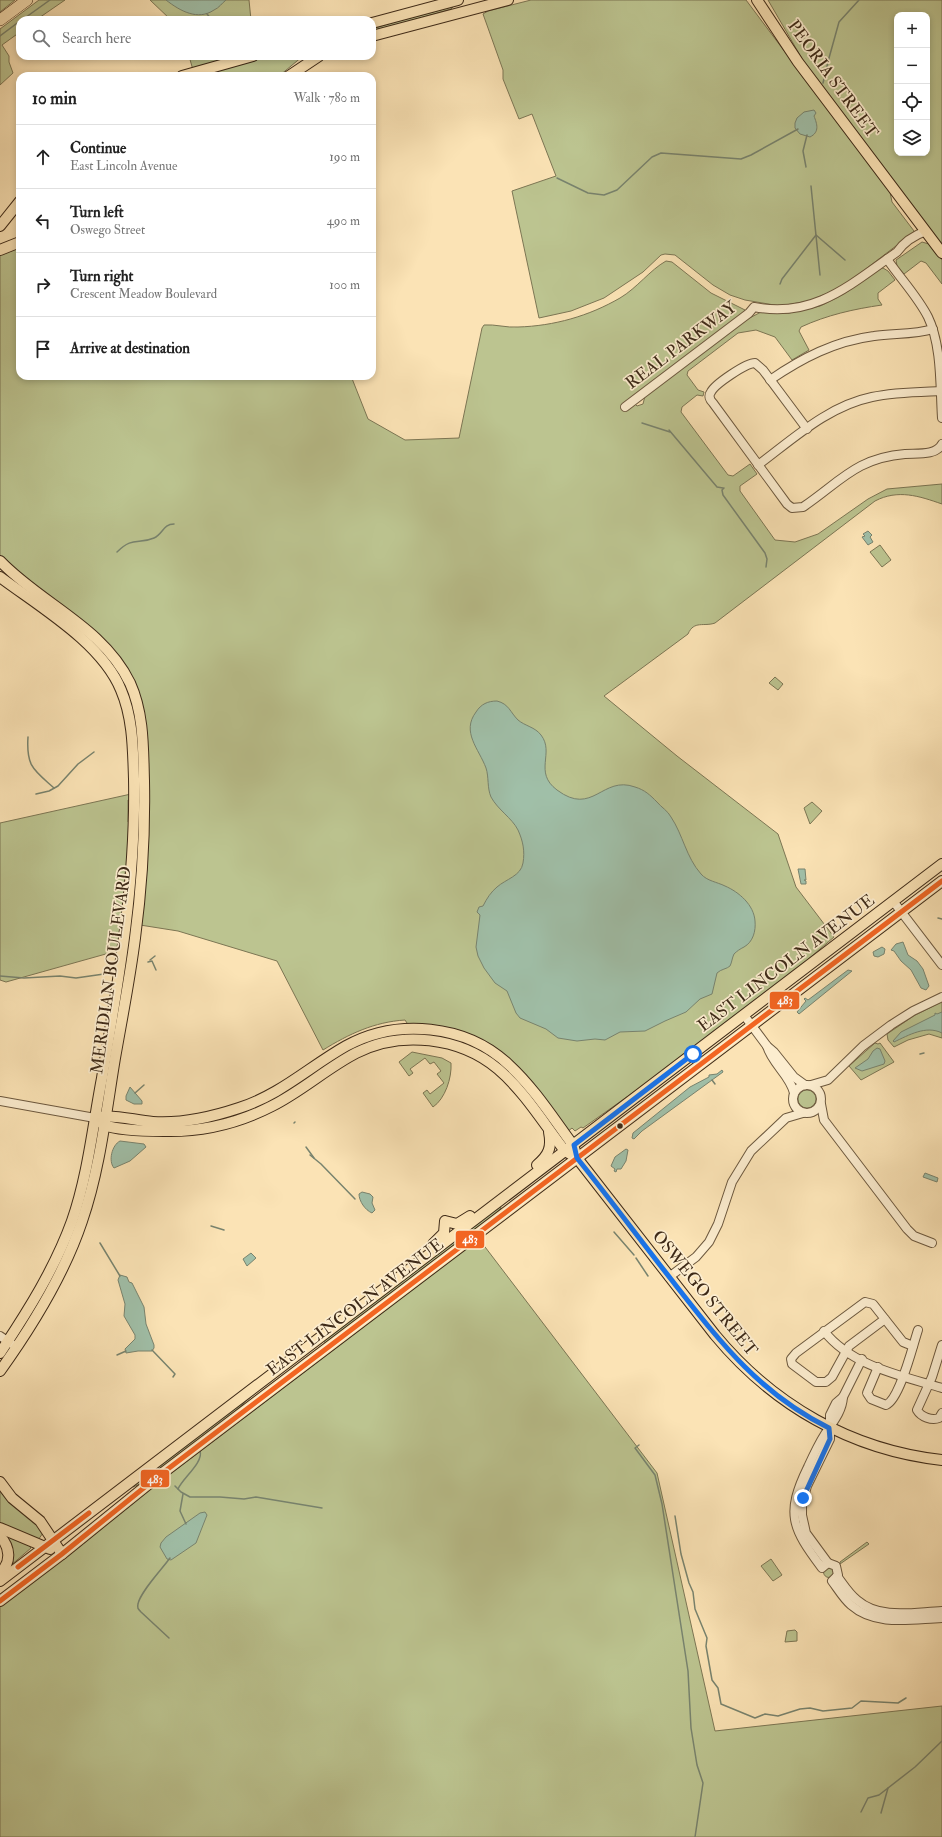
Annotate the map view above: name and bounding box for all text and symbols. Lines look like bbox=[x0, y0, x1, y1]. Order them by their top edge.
map controls bbox=[894, 12, 930, 156]
button: + bbox=[894, 12, 930, 48]
search box bbox=[16, 16, 376, 60]
street label: PEORIA STREET bbox=[783, 16, 883, 142]
icon: search bbox=[30, 27, 52, 49]
text: Search here bbox=[62, 29, 131, 48]
button: − bbox=[894, 48, 930, 84]
button: locate bbox=[894, 84, 930, 120]
text: 10 min bbox=[32, 88, 77, 109]
text: Walk · 780 m bbox=[293, 90, 360, 106]
button: layers bbox=[894, 120, 930, 156]
text: Continue bbox=[70, 139, 126, 158]
icon: ahead bbox=[32, 146, 54, 168]
text: 190 m bbox=[329, 149, 360, 165]
text: East Lincoln Avenue bbox=[70, 158, 177, 174]
text: Turn left bbox=[70, 203, 124, 222]
icon: left bbox=[32, 210, 54, 232]
text: 490 m bbox=[327, 213, 360, 229]
text: Oswego Street bbox=[70, 222, 145, 238]
text: Turn right bbox=[70, 267, 133, 286]
icon: right bbox=[32, 274, 54, 296]
text: 100 m bbox=[329, 277, 360, 293]
text: Crescent Meadow Boulevard bbox=[70, 286, 217, 302]
street label: REAL PARKWAY bbox=[621, 296, 741, 394]
icon: arrive bbox=[32, 338, 54, 360]
text: Arrive at destination bbox=[70, 339, 190, 358]
street label: MERIDIAN BOULEVARD bbox=[86, 865, 136, 1075]
street label: EAST LINCOLN AVENUE bbox=[693, 890, 879, 1036]
line badge: 483 bbox=[769, 991, 800, 1010]
text: 483 bbox=[776, 994, 793, 1008]
route start bbox=[684, 1045, 702, 1063]
unlabelled marker bbox=[615, 1121, 625, 1131]
street label: OSWEGO STREET bbox=[648, 1226, 762, 1360]
line badge: 483 bbox=[455, 1230, 485, 1249]
text: 483 bbox=[461, 1233, 478, 1247]
street label: EAST LINCOLN AVENUE bbox=[262, 1234, 448, 1380]
line badge: 483 bbox=[140, 1469, 170, 1488]
text: 483 bbox=[146, 1473, 163, 1487]
route end bbox=[794, 1489, 812, 1507]

